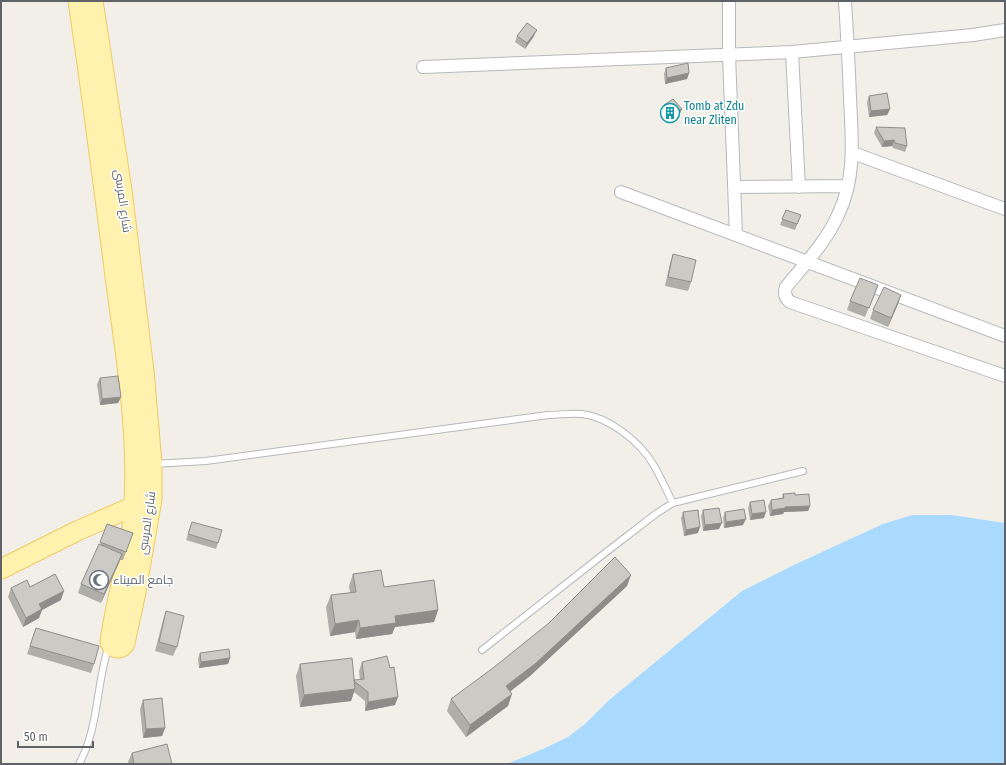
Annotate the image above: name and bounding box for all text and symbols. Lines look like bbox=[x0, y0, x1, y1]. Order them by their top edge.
place label: Tomb at Zdu near Zliten bbox=[684, 99, 744, 127]
building icon: Tomb at Zdu near Zliten bbox=[659, 102, 681, 124]
street label: شارع المرسى bbox=[111, 168, 134, 234]
street label: شارع المرسى bbox=[136, 490, 159, 556]
mosque icon: جامع الميناء bbox=[88, 569, 110, 591]
place label: جامع الميناء bbox=[113, 573, 173, 588]
scale bar bbox=[18, 723, 93, 749]
text: 50 m bbox=[24, 730, 48, 744]

